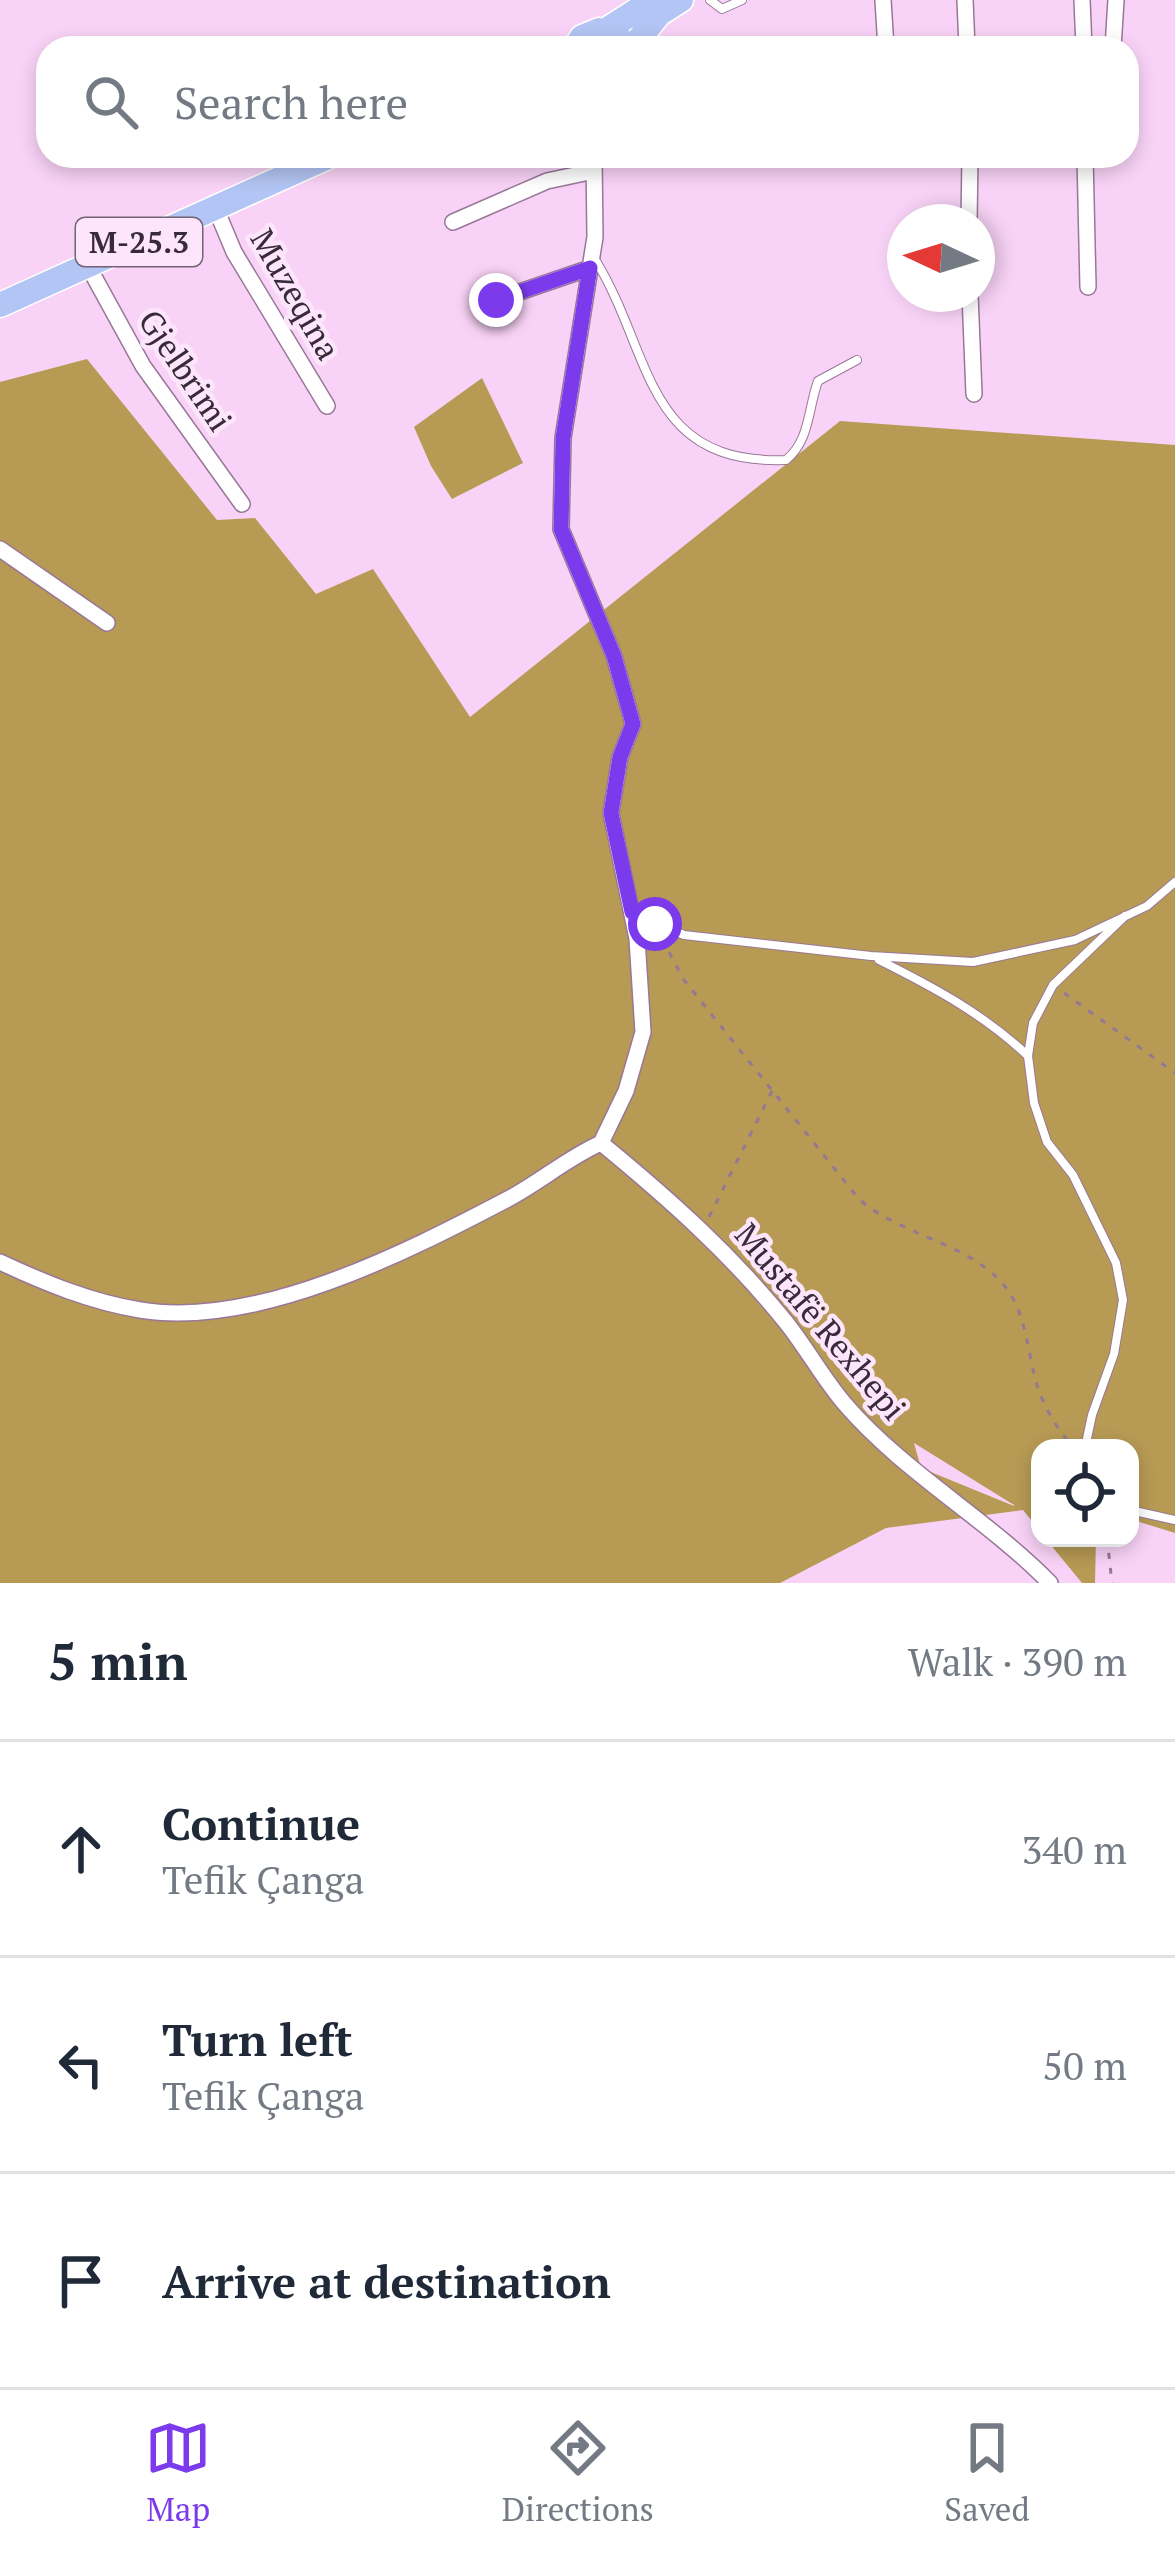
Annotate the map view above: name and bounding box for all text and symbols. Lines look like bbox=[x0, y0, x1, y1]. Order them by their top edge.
search box bbox=[36, 36, 1139, 168]
icon: search bbox=[78, 69, 144, 135]
text: Search here bbox=[174, 72, 408, 132]
north arrow bbox=[887, 204, 995, 312]
road number: M-25.3 bbox=[76, 218, 202, 266]
street label: Muzeqina bbox=[241, 221, 351, 367]
route end bbox=[469, 273, 523, 327]
street label: Gjelbrimi bbox=[130, 301, 242, 439]
route start bbox=[628, 897, 682, 951]
street label: Mustafë Rexhepi bbox=[726, 1214, 916, 1428]
map controls bbox=[1031, 1439, 1139, 1547]
button: locate bbox=[1031, 1439, 1139, 1547]
text: 5 min bbox=[48, 1627, 188, 1695]
text: Walk · 390 m bbox=[908, 1635, 1127, 1687]
text: Continue bbox=[162, 1793, 360, 1853]
icon: ahead bbox=[48, 1816, 114, 1882]
text: 340 m bbox=[1022, 1823, 1127, 1875]
text: Tefik Çanga bbox=[162, 1853, 365, 1905]
text: Turn left bbox=[162, 2009, 353, 2069]
icon: left bbox=[48, 2032, 114, 2098]
text: 50 m bbox=[1042, 2039, 1127, 2091]
text: Tefik Çanga bbox=[162, 2069, 365, 2121]
icon: arrive bbox=[48, 2248, 114, 2314]
text: Arrive at destination bbox=[162, 2251, 611, 2311]
tab: Map bbox=[145, 2415, 211, 2530]
tab: Directions bbox=[502, 2415, 654, 2530]
tab: Saved bbox=[944, 2415, 1030, 2530]

